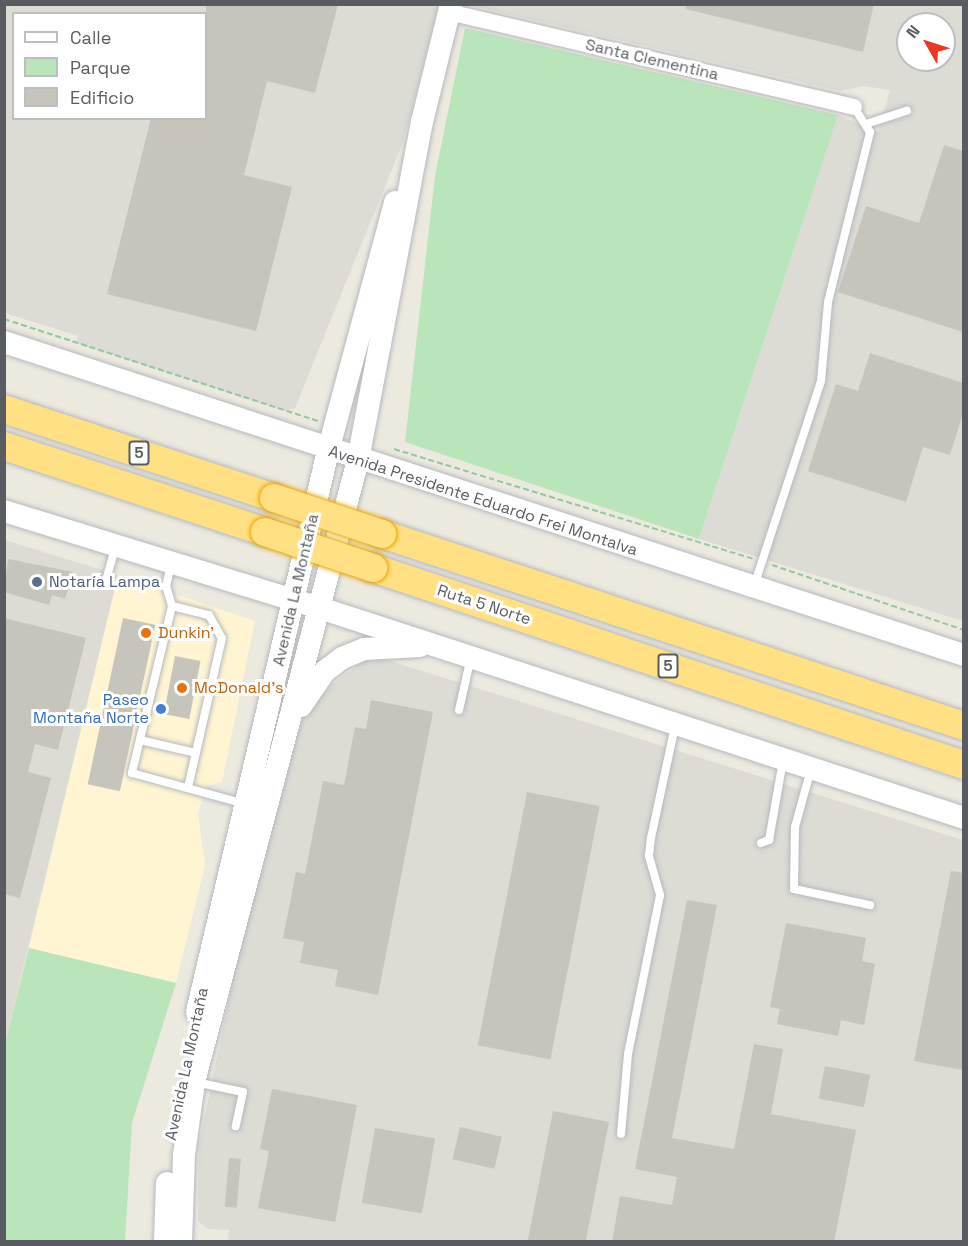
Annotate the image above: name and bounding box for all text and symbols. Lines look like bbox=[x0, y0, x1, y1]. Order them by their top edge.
legend bbox=[12, 12, 207, 120]
north arrow bbox=[896, 12, 956, 72]
text: N bbox=[902, 21, 925, 42]
text: Calle bbox=[70, 26, 111, 49]
street label: Santa Clementina bbox=[584, 35, 720, 85]
text: Parque bbox=[70, 56, 131, 79]
text: Edificio bbox=[70, 86, 134, 109]
road number: 5 bbox=[128, 441, 150, 465]
street label: Avenida Presidente Eduardo Frei Montalva bbox=[326, 442, 640, 560]
street label: Avenida La Montaña bbox=[269, 512, 323, 668]
place label: Notaría Lampa bbox=[49, 572, 160, 592]
marker: Notaría Lampa bbox=[30, 575, 44, 589]
street label: Ruta 5 Norte bbox=[435, 581, 533, 629]
place label: Dunkin' bbox=[158, 623, 214, 643]
marker: Dunkin' bbox=[139, 626, 153, 640]
road number: 5 bbox=[658, 654, 678, 678]
place label: McDonald's bbox=[194, 678, 284, 698]
marker: McDonald's bbox=[175, 681, 189, 695]
place label: Paseo Montaña Norte bbox=[33, 690, 149, 728]
marker: Paseo Montaña Norte bbox=[154, 702, 168, 716]
street label: Avenida La Montaña bbox=[161, 986, 213, 1142]

